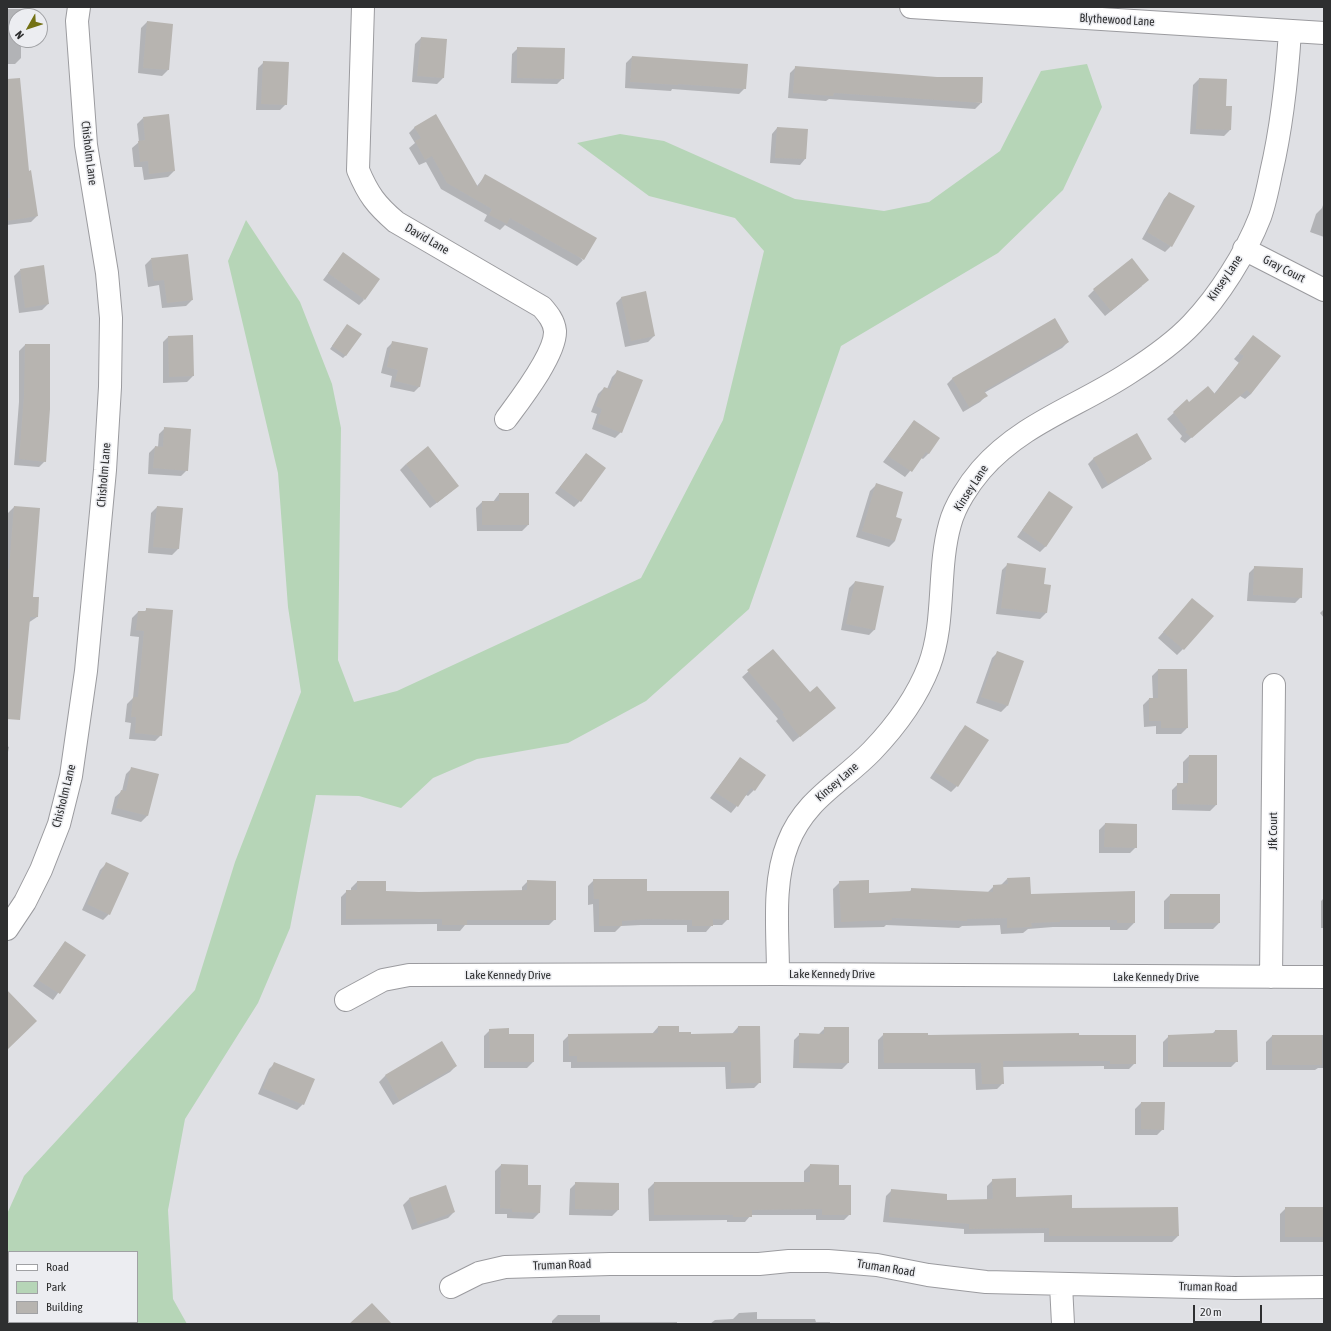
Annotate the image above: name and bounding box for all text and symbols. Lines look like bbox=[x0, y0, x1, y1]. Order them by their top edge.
north arrow bbox=[8, 8, 48, 48]
street label: Blythewood Lane bbox=[1079, 11, 1155, 29]
text: N bbox=[13, 29, 26, 41]
street label: Chisholm Lane bbox=[78, 120, 100, 186]
street label: David Lane bbox=[402, 221, 452, 257]
street label: Kinsey Lane bbox=[1204, 252, 1246, 304]
street label: Gray Court bbox=[1260, 252, 1308, 286]
street label: Chisholm Lane bbox=[94, 442, 114, 508]
street label: Kinsey Lane bbox=[951, 462, 991, 514]
street label: Kinsey Lane bbox=[813, 759, 861, 805]
street label: Chisholm Lane bbox=[49, 763, 79, 829]
street label: Jfk Court bbox=[1266, 812, 1280, 850]
street label: Lake Kennedy Drive bbox=[789, 967, 875, 981]
street label: Lake Kennedy Drive bbox=[465, 968, 551, 982]
street label: Lake Kennedy Drive bbox=[1113, 970, 1199, 984]
legend bbox=[8, 1251, 138, 1323]
street label: Truman Road bbox=[856, 1256, 916, 1280]
street label: Truman Road bbox=[533, 1257, 591, 1273]
text: Road bbox=[46, 1260, 69, 1274]
street label: Truman Road bbox=[1179, 1279, 1237, 1295]
text: Park bbox=[46, 1280, 66, 1294]
scale bar bbox=[1195, 1297, 1264, 1323]
text: Building bbox=[46, 1300, 83, 1314]
text: 20 m bbox=[1200, 1305, 1222, 1319]

